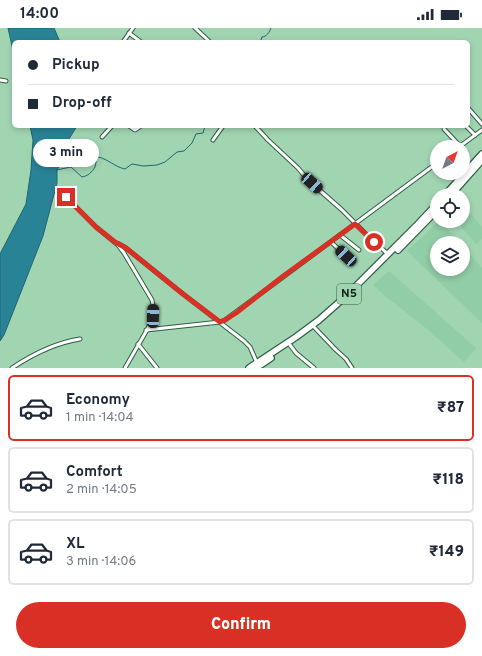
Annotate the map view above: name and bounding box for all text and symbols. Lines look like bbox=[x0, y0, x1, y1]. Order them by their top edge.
text: 14:00 bbox=[20, 5, 59, 24]
text: Pickup bbox=[52, 56, 100, 75]
text: Drop-off bbox=[52, 94, 112, 113]
callout: 3 min bbox=[33, 139, 99, 167]
north arrow bbox=[430, 140, 470, 180]
map controls bbox=[430, 140, 470, 276]
text: 3 min bbox=[49, 145, 83, 161]
car bbox=[299, 171, 325, 195]
route end bbox=[57, 188, 75, 206]
button: locate bbox=[430, 188, 470, 228]
route start bbox=[365, 233, 383, 251]
button: layers bbox=[430, 236, 470, 276]
car bbox=[333, 243, 359, 269]
road number: N5 bbox=[337, 284, 361, 304]
car bbox=[147, 304, 159, 328]
icon: car bbox=[18, 390, 54, 426]
text: Economy bbox=[66, 391, 130, 410]
text: ₹87 bbox=[437, 399, 464, 418]
text: 1 min · 14:04 bbox=[66, 410, 134, 426]
icon: car bbox=[18, 462, 54, 498]
text: Comfort bbox=[66, 463, 123, 482]
text: ₹118 bbox=[432, 471, 464, 490]
text: 2 min · 14:05 bbox=[66, 482, 137, 498]
icon: car bbox=[18, 534, 54, 570]
text: XL bbox=[66, 535, 84, 554]
text: ₹149 bbox=[429, 543, 464, 562]
text: 3 min · 14:06 bbox=[66, 554, 136, 570]
button: Confirm bbox=[16, 602, 466, 648]

